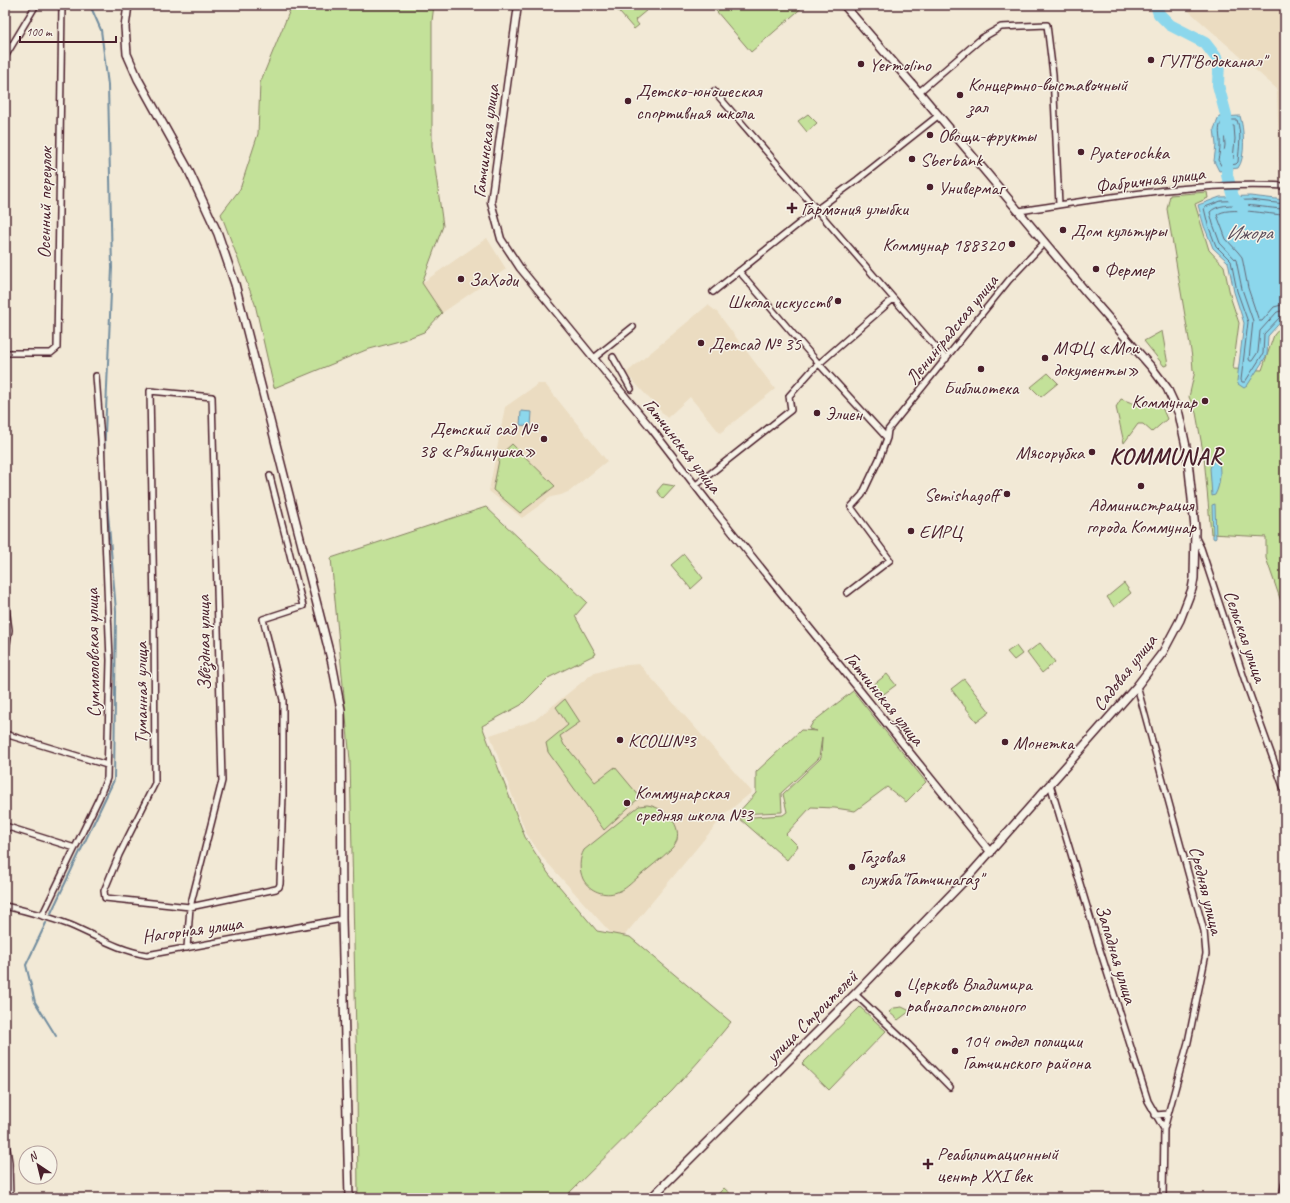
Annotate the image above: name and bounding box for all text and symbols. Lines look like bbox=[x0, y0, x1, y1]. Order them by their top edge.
scale bar bbox=[20, 18, 116, 44]
text: 100 m bbox=[26, 24, 53, 40]
place label: ГУП"Водоканал" bbox=[1159, 49, 1269, 73]
place label: Yermolino bbox=[869, 53, 932, 77]
marker: ГУП"Водоканал" bbox=[1146, 55, 1156, 65]
marker: Yermolino bbox=[856, 59, 866, 69]
place label: Концертно-выставочный зал bbox=[965, 73, 1129, 119]
place label: Детско-юношеская спортивная школа bbox=[636, 79, 763, 125]
street label: Гатчинская улица bbox=[467, 81, 505, 199]
marker: Концертно-выставочный зал bbox=[955, 90, 965, 100]
marker: Детско-юношеская спортивная школа bbox=[623, 96, 633, 106]
place label: Овощи-фрукты bbox=[938, 124, 1038, 148]
marker: Овощи-фрукты bbox=[925, 130, 935, 140]
place label: Pyaterochka bbox=[1089, 141, 1171, 165]
street label: Осенний переулок bbox=[32, 145, 58, 259]
marker: Pyaterochka bbox=[1076, 147, 1086, 157]
place label: Sberbank bbox=[920, 148, 983, 172]
marker: Sberbank bbox=[907, 154, 917, 164]
street label: Фабричная улица bbox=[1094, 161, 1208, 199]
place label: Универмаг bbox=[938, 176, 1006, 200]
marker: Универмаг bbox=[925, 182, 935, 192]
place label: Гармония улыбки bbox=[801, 197, 909, 221]
marker: Гармония улыбки bbox=[786, 202, 798, 214]
place label: Дом культуры bbox=[1071, 219, 1168, 243]
water label: Ижора bbox=[1226, 220, 1274, 245]
marker: Дом культуры bbox=[1058, 225, 1068, 235]
place label: Коммунар 188320 bbox=[883, 233, 1005, 257]
marker: Коммунар 188320 bbox=[1007, 239, 1017, 249]
place label: Фермер bbox=[1104, 258, 1156, 282]
marker: Фермер bbox=[1091, 264, 1101, 274]
place label: ЗаХоди bbox=[469, 268, 520, 292]
street label: Ленинградская улица bbox=[900, 269, 1004, 389]
marker: ЗаХоди bbox=[456, 274, 466, 284]
place label: Школа искусств bbox=[727, 290, 834, 314]
marker: Школа искусств bbox=[833, 296, 843, 306]
place label: Детсад № 35 bbox=[709, 332, 802, 356]
place label: МФЦ «Мои документы» bbox=[1053, 336, 1140, 382]
marker: Детсад № 35 bbox=[696, 338, 706, 348]
marker: МФЦ «Мои документы» bbox=[1040, 353, 1050, 363]
marker: Библиотека bbox=[976, 364, 986, 374]
place label: Библиотека bbox=[944, 376, 1020, 400]
place label: Коммунар bbox=[1131, 390, 1198, 414]
street label: Гатчинская улица bbox=[638, 393, 728, 499]
marker: Коммунар bbox=[1200, 396, 1210, 406]
place label: Элиен bbox=[825, 402, 863, 426]
marker: Элиен bbox=[812, 408, 822, 418]
place label: Детский сад № 38 «Рябинушка» bbox=[419, 417, 539, 463]
marker: Детский сад № 38 «Рябинушка» bbox=[539, 434, 549, 444]
place label: Мясорубка bbox=[1015, 441, 1086, 465]
district label: KOMMUNAR bbox=[1109, 442, 1225, 471]
marker: Мясорубка bbox=[1087, 447, 1097, 457]
marker: Администрация города Коммунар bbox=[1136, 481, 1146, 491]
place label: Semishagoff bbox=[924, 483, 1003, 507]
marker: Semishagoff bbox=[1002, 489, 1012, 499]
place label: Администрация города Коммунар bbox=[1086, 493, 1197, 539]
place label: ЕИРЦ bbox=[919, 520, 964, 544]
marker: ЕИРЦ bbox=[906, 526, 916, 536]
street label: Суммоловская улица bbox=[80, 587, 106, 718]
street label: Сельская улица bbox=[1218, 587, 1273, 688]
street label: Звёздная улица bbox=[191, 594, 217, 691]
street label: Садовая улица bbox=[1087, 628, 1163, 716]
street label: Туманная улица bbox=[129, 640, 153, 744]
street label: Гатчинская улица bbox=[839, 647, 931, 752]
place label: КСОШ№3 bbox=[628, 729, 697, 753]
place label: Монетка bbox=[1013, 731, 1076, 755]
marker: КСОШ№3 bbox=[615, 735, 625, 745]
marker: Монетка bbox=[1000, 737, 1010, 747]
place label: Коммунарская средняя школа №3 bbox=[635, 781, 754, 827]
marker: Коммунарская средняя школа №3 bbox=[622, 798, 632, 808]
street label: Средняя улица bbox=[1184, 844, 1229, 939]
place label: Газовая служба"Гатчинагаз" bbox=[860, 845, 986, 891]
marker: Газовая служба"Гатчинагаз" bbox=[847, 862, 857, 872]
street label: Западная улица bbox=[1090, 902, 1143, 1008]
street label: Нагорная улица bbox=[141, 911, 245, 949]
street label: улица Строителей bbox=[760, 965, 864, 1069]
place label: Церковь Владимира равноапостольного bbox=[906, 972, 1034, 1018]
marker: Церковь Владимира равноапостольного bbox=[893, 989, 903, 999]
place label: 104 отдел полиции Гатчинского района bbox=[963, 1029, 1092, 1075]
marker: 104 отдел полиции Гатчинского района bbox=[950, 1046, 960, 1056]
place label: Реабилитационный центр ХХI век bbox=[937, 1142, 1059, 1188]
north arrow bbox=[18, 1145, 58, 1185]
text: N bbox=[25, 1148, 41, 1164]
marker: Реабилитационный центр ХХI век bbox=[922, 1158, 934, 1170]

